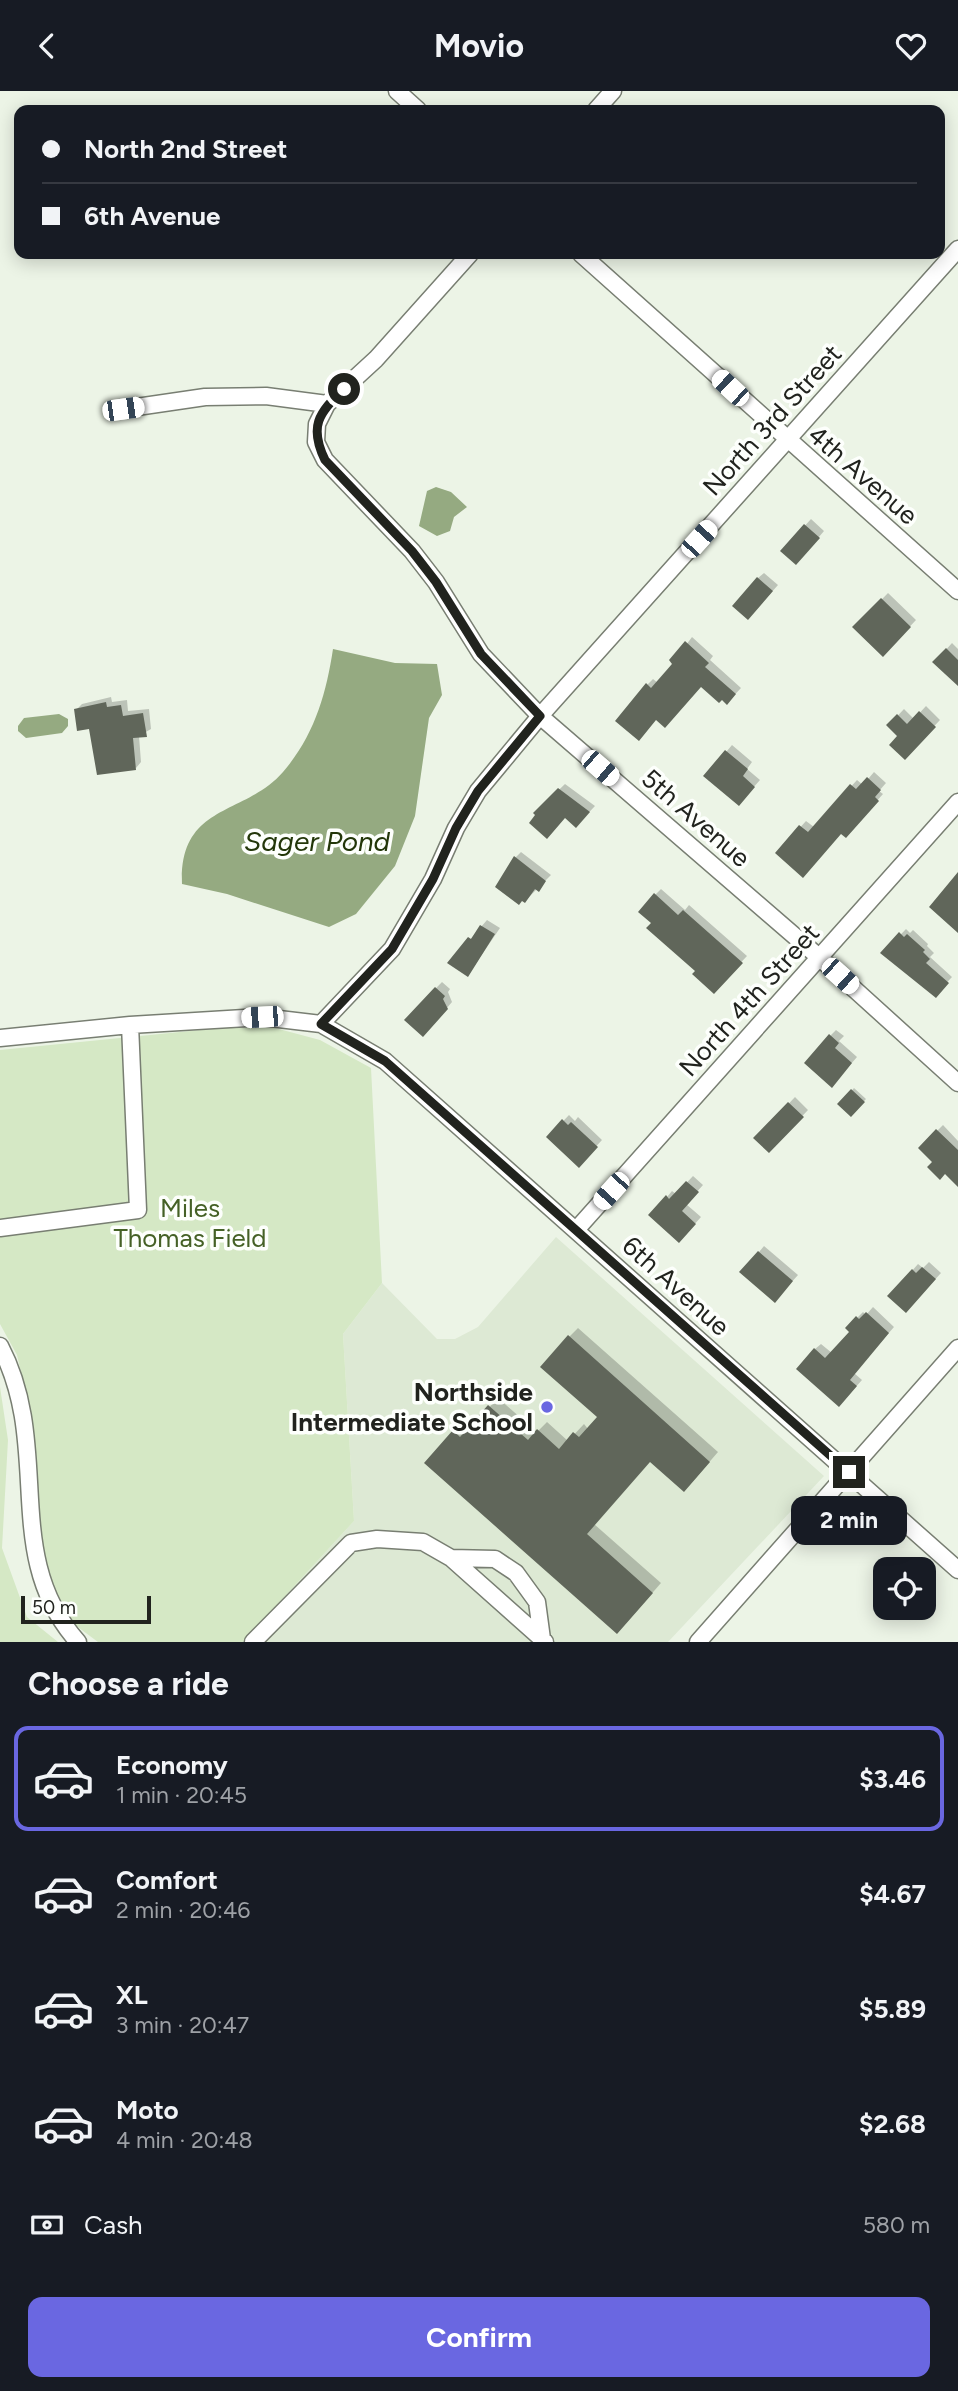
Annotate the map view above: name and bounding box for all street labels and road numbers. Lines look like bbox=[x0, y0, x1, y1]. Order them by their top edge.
street label: North 3rd Street bbox=[696, 338, 848, 502]
street label: 4th Avenue bbox=[802, 419, 924, 531]
street label: 5th Avenue bbox=[635, 762, 757, 874]
street label: North 4th Street bbox=[672, 917, 826, 1083]
street label: 6th Avenue bbox=[616, 1229, 736, 1343]

